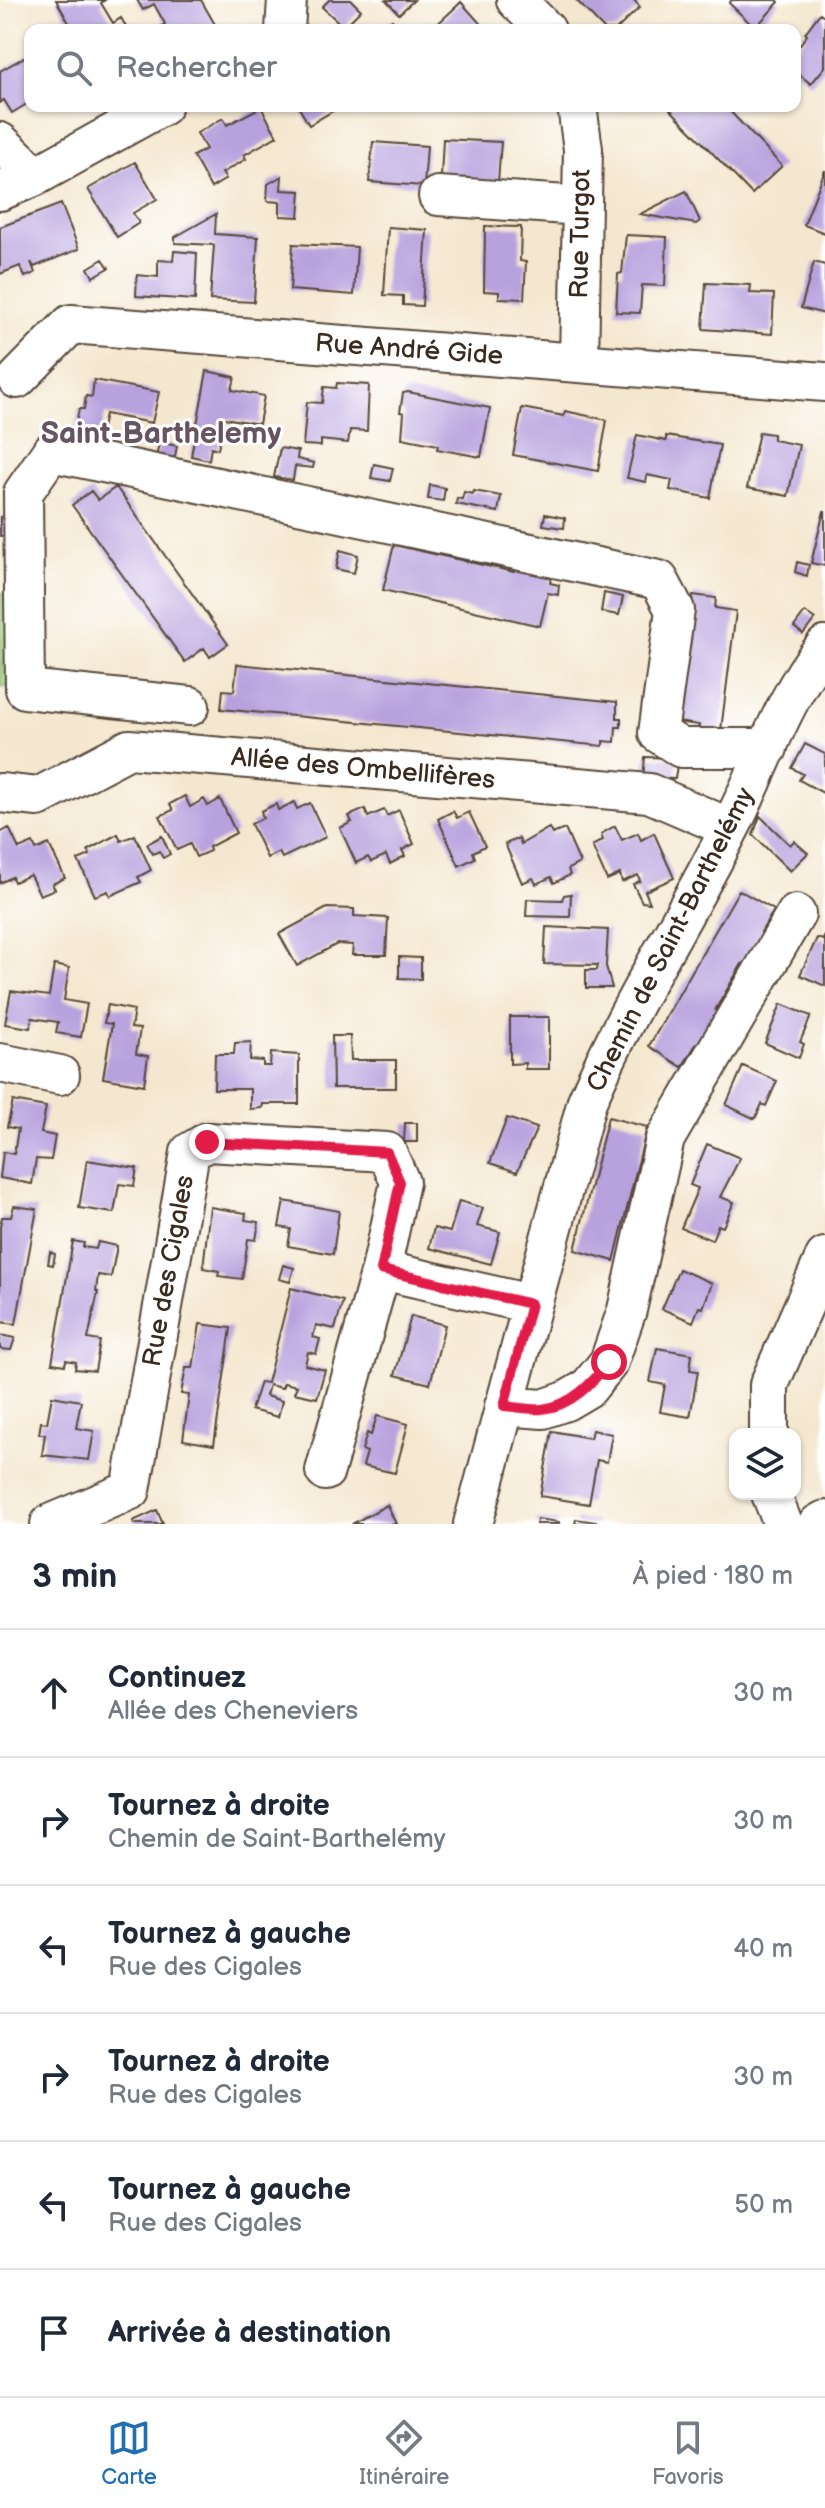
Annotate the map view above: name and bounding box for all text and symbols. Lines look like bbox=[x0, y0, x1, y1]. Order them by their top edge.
search box bbox=[24, 24, 801, 112]
icon: search bbox=[52, 46, 96, 90]
text: Rechercher bbox=[116, 50, 277, 86]
street label: Rue Turgot bbox=[564, 169, 598, 299]
street label: Rue André Gide bbox=[314, 328, 504, 372]
district label: Saint-Barthelemy bbox=[41, 416, 281, 452]
street label: Allée des Ombellifères bbox=[230, 742, 496, 796]
street label: Chemin de Saint-Barthelémy bbox=[581, 782, 762, 1097]
route end bbox=[189, 1124, 225, 1160]
street label: Rue des Cigales bbox=[137, 1173, 201, 1369]
route start bbox=[591, 1344, 627, 1380]
map controls bbox=[729, 1428, 801, 1500]
button: layers bbox=[729, 1428, 801, 1500]
text: 3 min bbox=[32, 1556, 117, 1597]
text: À pied · 180 m bbox=[633, 1561, 793, 1592]
text: Continuez bbox=[108, 1660, 246, 1696]
icon: ahead bbox=[32, 1671, 76, 1715]
text: 30 m bbox=[733, 1678, 793, 1709]
text: Allée des Cheneviers bbox=[108, 1696, 358, 1727]
text: Tournez à droite bbox=[108, 1788, 330, 1824]
icon: right bbox=[32, 1799, 76, 1843]
text: 30 m bbox=[733, 1806, 793, 1837]
text: Chemin de Saint-Barthelémy bbox=[108, 1824, 446, 1855]
text: Tournez à gauche bbox=[108, 1916, 351, 1952]
icon: left bbox=[32, 1927, 76, 1971]
text: 40 m bbox=[733, 1934, 793, 1965]
text: Rue des Cigales bbox=[108, 1952, 302, 1983]
text: Tournez à droite bbox=[108, 2044, 330, 2080]
icon: right bbox=[32, 2055, 76, 2099]
text: 30 m bbox=[733, 2062, 793, 2093]
text: Rue des Cigales bbox=[108, 2080, 302, 2111]
text: Tournez à gauche bbox=[108, 2172, 351, 2208]
icon: left bbox=[32, 2183, 76, 2227]
text: 50 m bbox=[734, 2190, 793, 2221]
text: Rue des Cigales bbox=[108, 2208, 302, 2239]
icon: arrive bbox=[32, 2311, 76, 2355]
text: Arrivée à destination bbox=[108, 2315, 391, 2351]
tab: Carte bbox=[101, 2416, 157, 2491]
tab: Itinéraire bbox=[359, 2416, 449, 2491]
tab: Favoris bbox=[652, 2416, 724, 2491]

